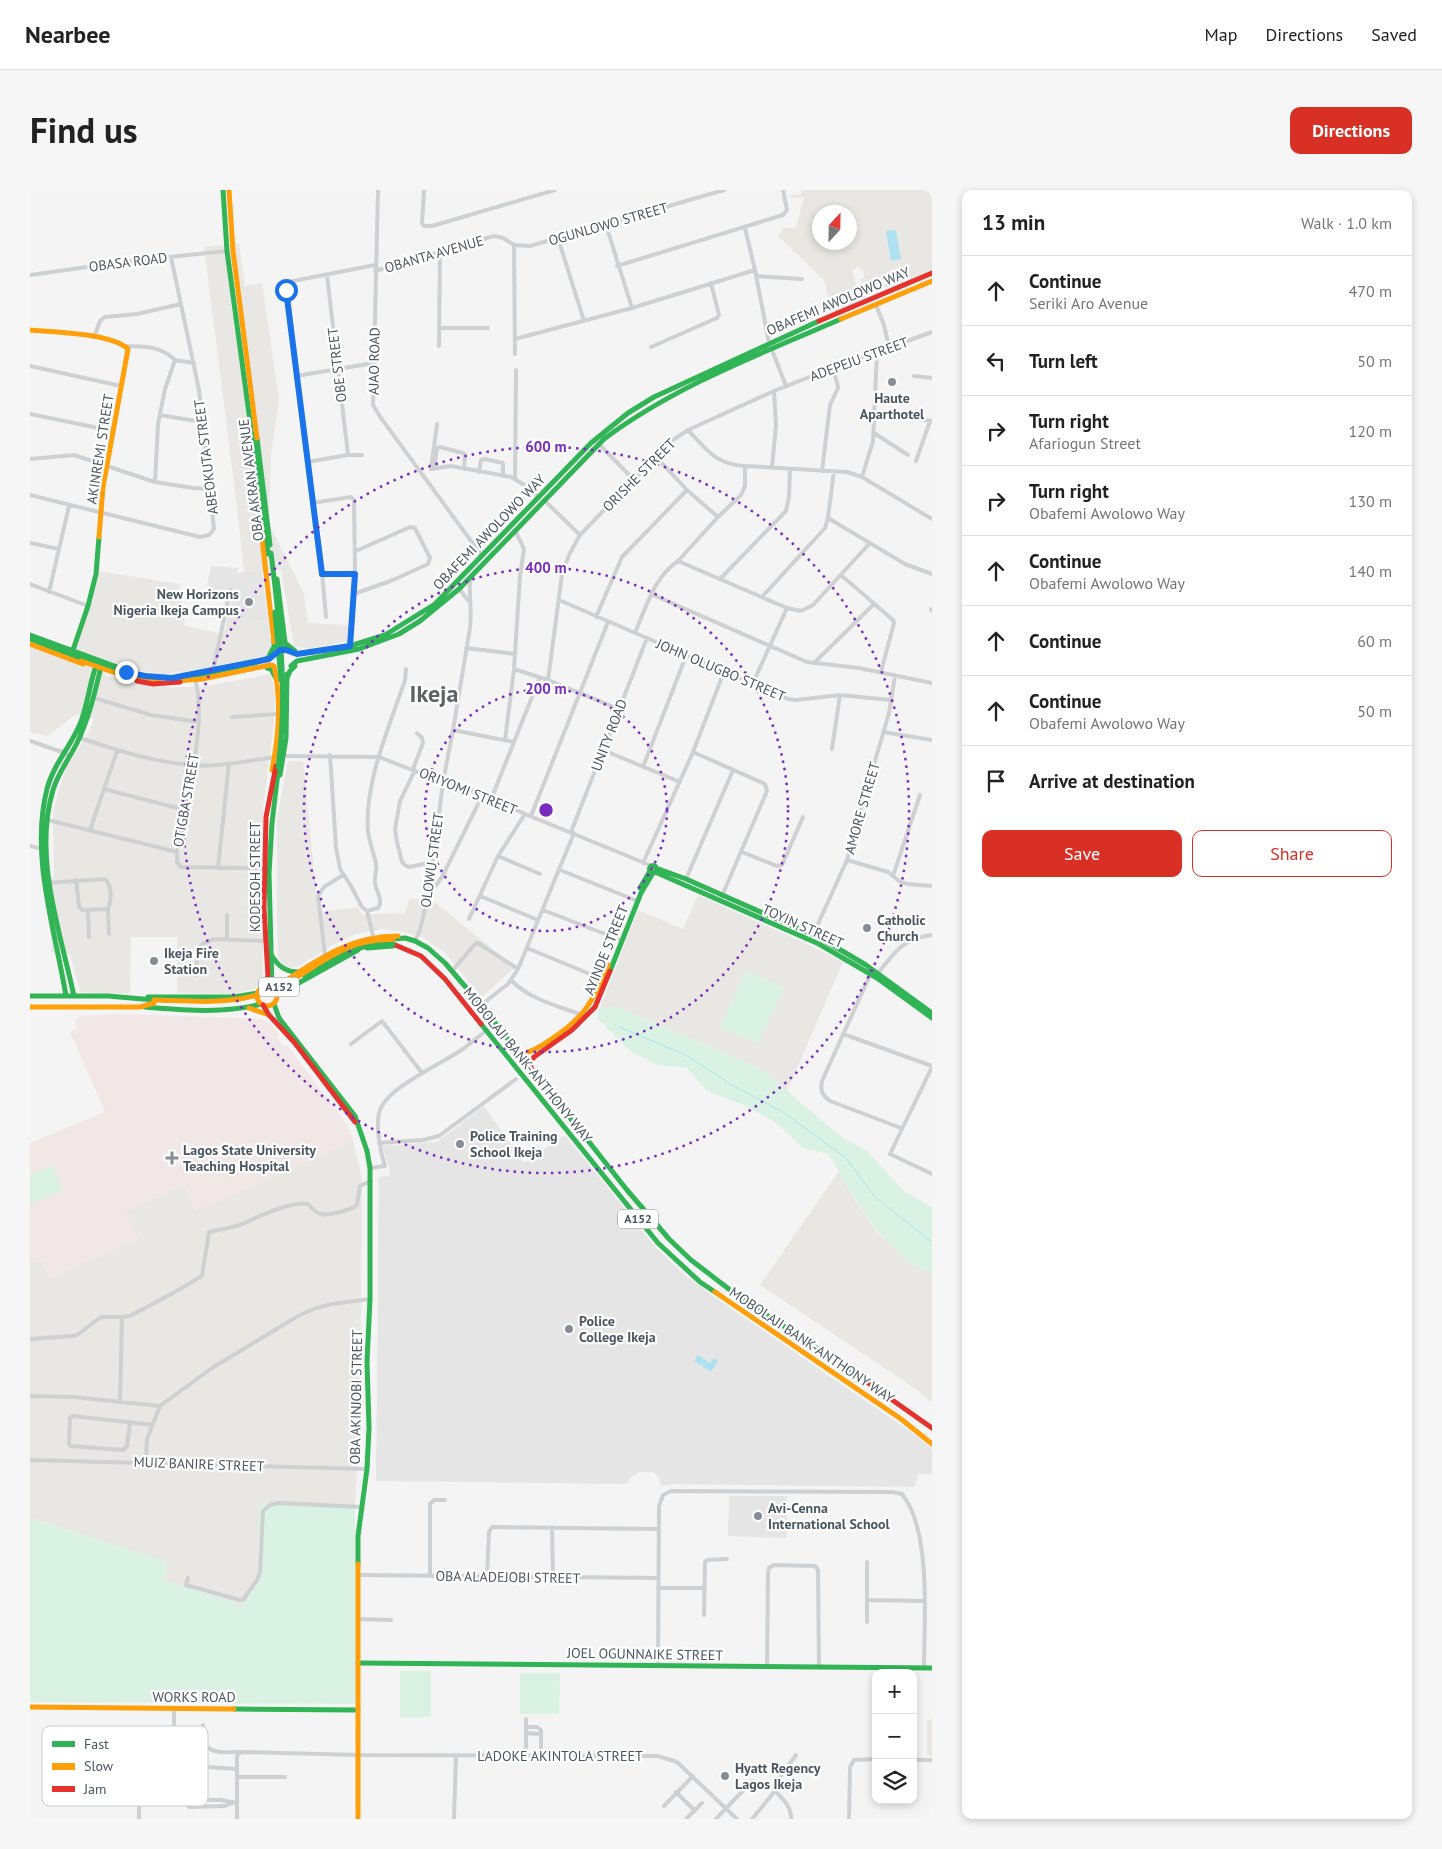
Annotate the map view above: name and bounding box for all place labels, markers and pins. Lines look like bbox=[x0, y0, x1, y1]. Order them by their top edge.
marker: Haute Aparthotel bbox=[886, 376, 898, 388]
place label: Haute Aparthotel bbox=[860, 389, 925, 423]
place label: New Horizons Nigeria Ikeja Campus bbox=[114, 585, 239, 619]
marker: New Horizons Nigeria Ikeja Campus bbox=[243, 596, 255, 608]
centre of rings bbox=[537, 801, 555, 819]
place label: Catholic Church bbox=[877, 911, 926, 945]
marker: Catholic Church bbox=[861, 922, 873, 934]
place label: Ikeja Fire Station bbox=[164, 944, 219, 978]
marker: Ikeja Fire Station bbox=[148, 955, 160, 967]
place label: Police Training School Ikeja bbox=[470, 1127, 558, 1161]
marker: Police Training School Ikeja bbox=[454, 1138, 466, 1150]
place label: Lagos State University Teaching Hospital bbox=[183, 1141, 316, 1175]
marker: Lagos State University Teaching Hospital bbox=[165, 1151, 179, 1165]
place label: Police College Ikeja bbox=[579, 1312, 656, 1346]
marker: Police College Ikeja bbox=[563, 1323, 575, 1335]
place label: Avi-Cenna International School bbox=[768, 1499, 891, 1533]
marker: Avi-Cenna International School bbox=[752, 1510, 764, 1522]
place label: Hyatt Regency Lagos Ikeja bbox=[735, 1759, 821, 1793]
marker: Hyatt Regency Lagos Ikeja bbox=[719, 1770, 731, 1782]

